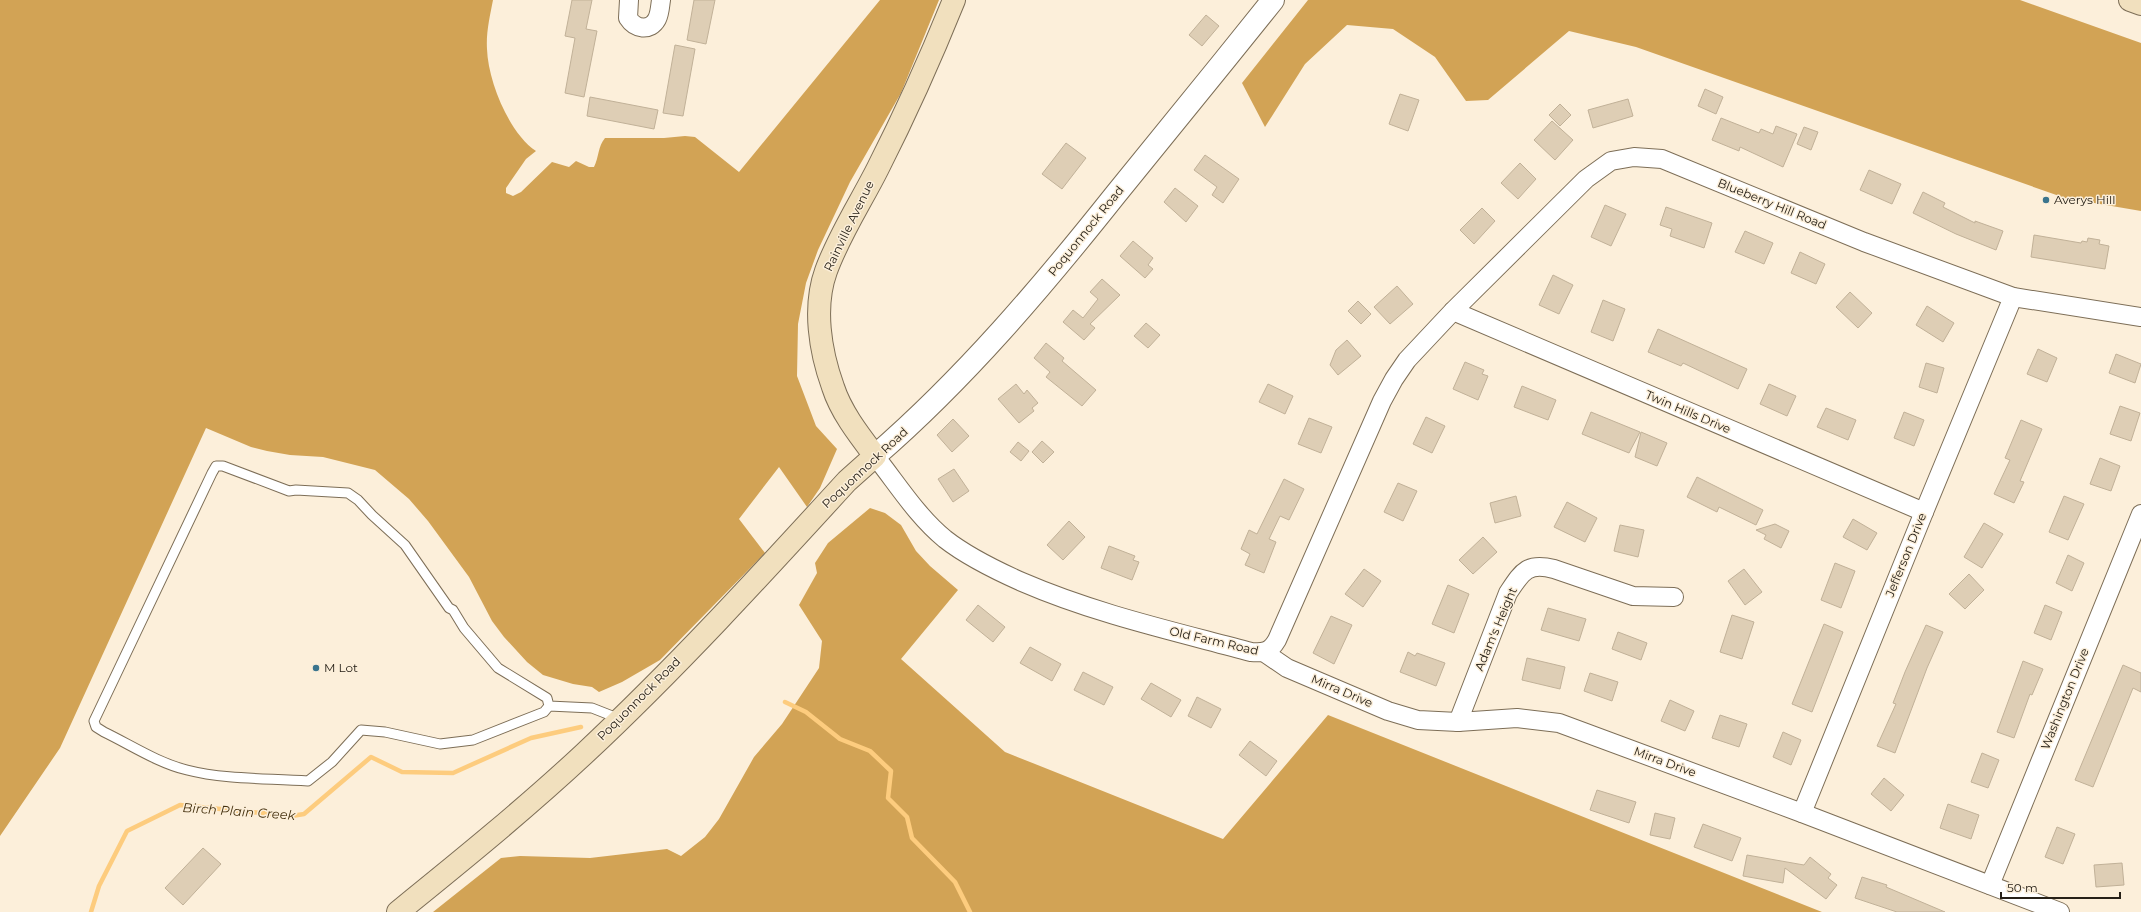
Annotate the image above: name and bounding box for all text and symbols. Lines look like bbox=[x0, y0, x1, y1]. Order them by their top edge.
street label: Blueberry Hill Road bbox=[1716, 175, 1829, 232]
street label: Rainville Avenue bbox=[820, 178, 877, 273]
street label: Poquonnock Road bbox=[1045, 183, 1127, 279]
place label: Averys Hill bbox=[2054, 192, 2115, 207]
marker: Averys Hill bbox=[2041, 195, 2051, 205]
street label: Twin Hills Drive bbox=[1643, 387, 1733, 436]
street label: Poquonnock Road bbox=[819, 424, 911, 511]
street label: Jefferson Drive bbox=[1881, 511, 1929, 600]
street label: Adam's Height bbox=[1471, 585, 1520, 673]
street label: Old Farm Road bbox=[1168, 623, 1260, 658]
street label: Washington Drive bbox=[2037, 646, 2092, 752]
street label: Poquonnock Road bbox=[594, 654, 683, 743]
place label: M Lot bbox=[324, 660, 358, 675]
marker: M Lot bbox=[311, 663, 321, 673]
street label: Mirra Drive bbox=[1309, 671, 1375, 710]
street label: Mirra Drive bbox=[1632, 743, 1698, 780]
water label: Birch Plain Creek bbox=[182, 799, 297, 823]
scale bar bbox=[2001, 874, 2120, 900]
text: 50 m bbox=[2007, 880, 2038, 895]

